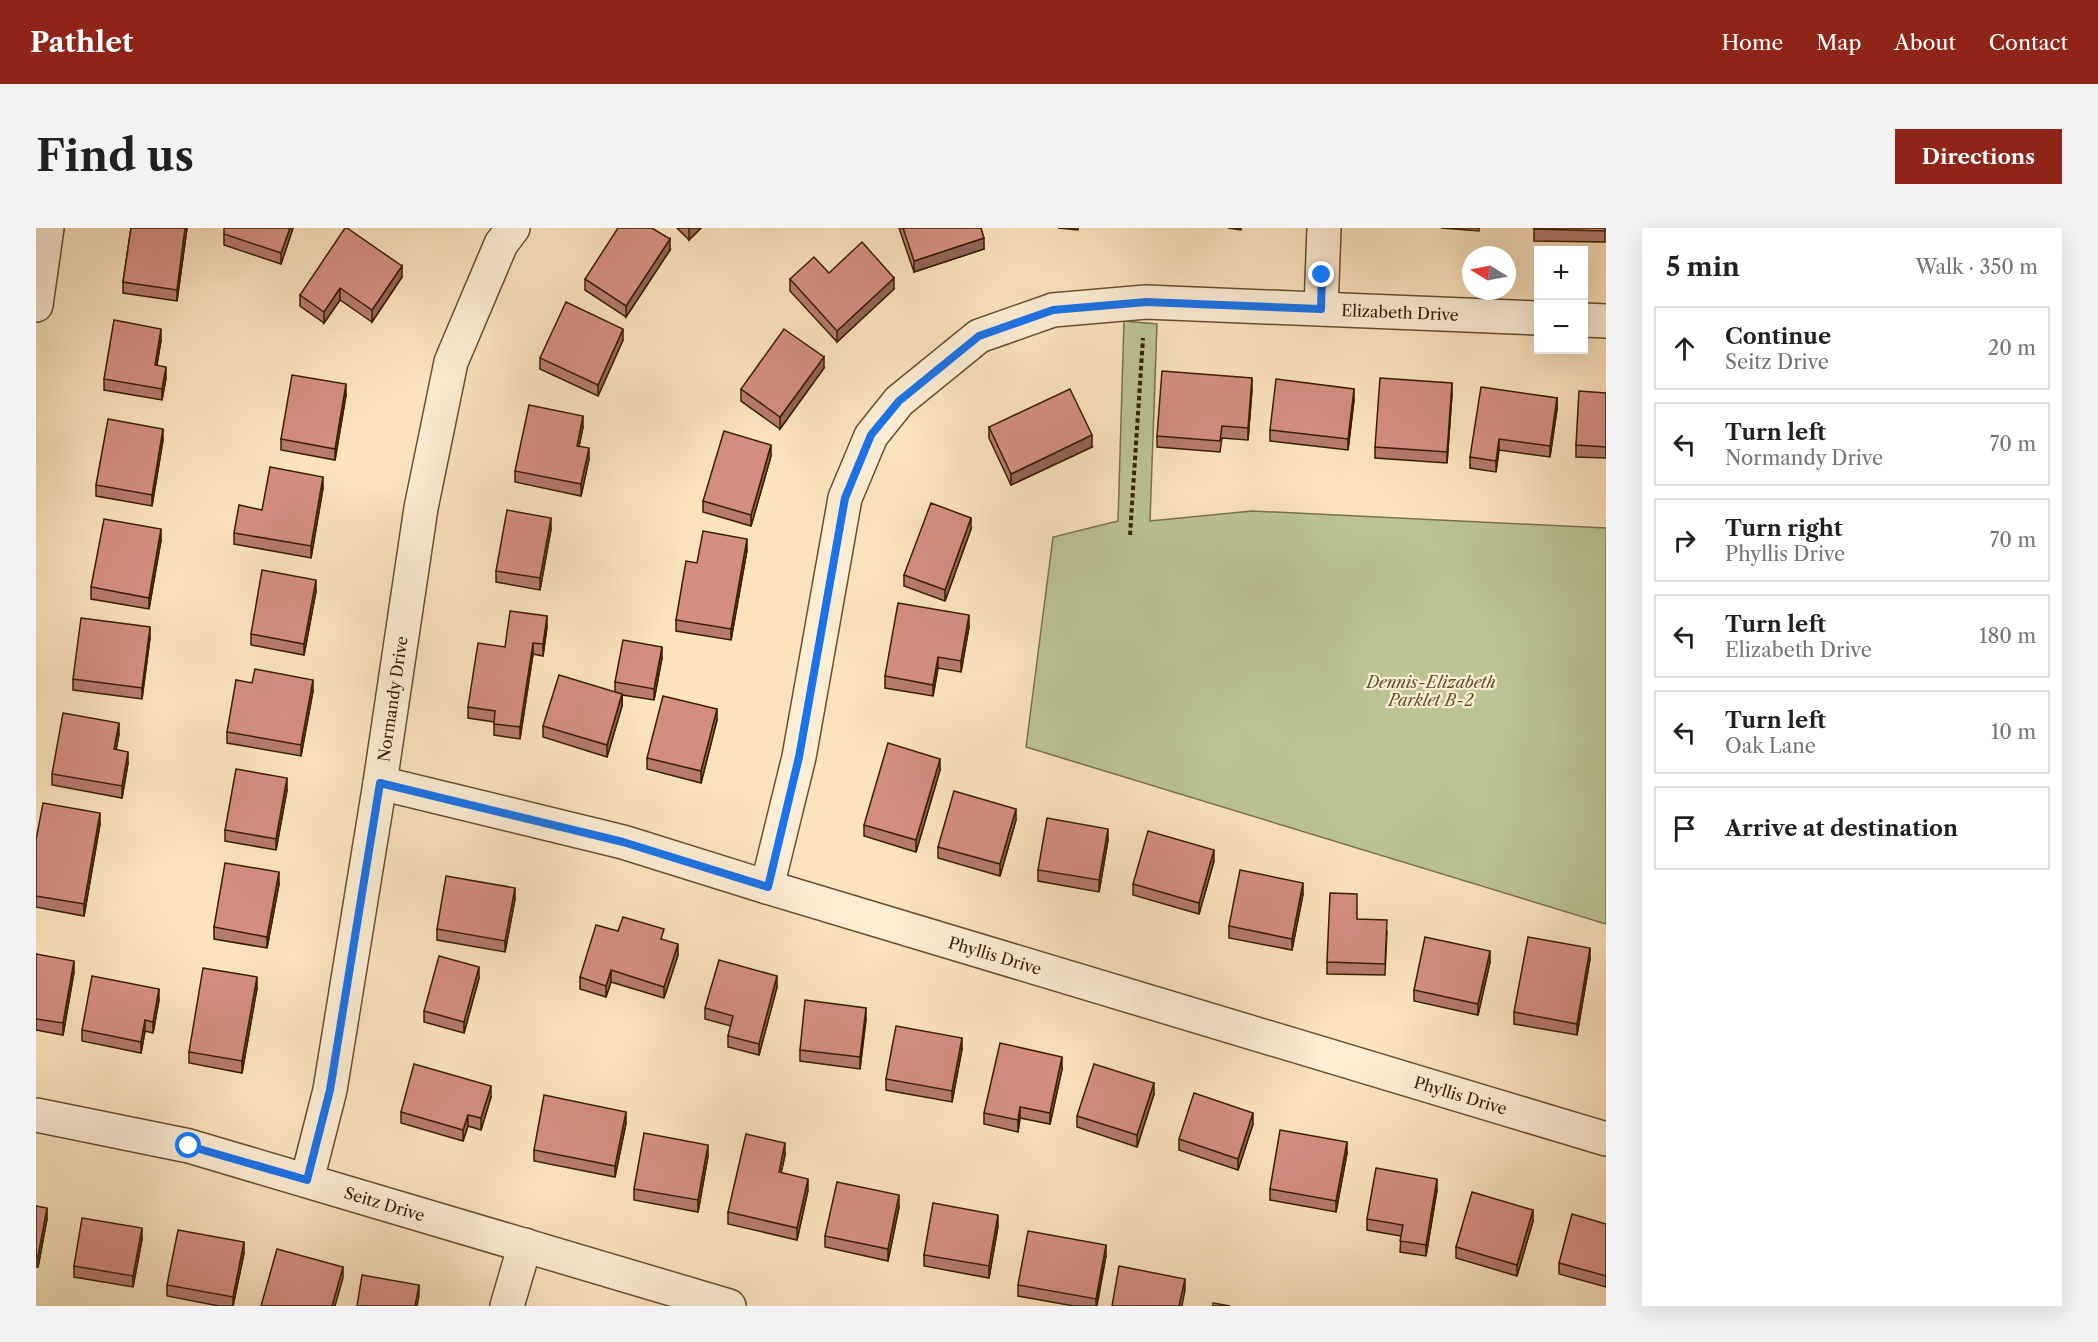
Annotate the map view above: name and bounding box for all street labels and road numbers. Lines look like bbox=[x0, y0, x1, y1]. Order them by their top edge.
street label: Elizabeth Drive bbox=[1341, 300, 1459, 325]
street label: Normandy Drive bbox=[373, 635, 412, 763]
street label: Phyllis Drive bbox=[946, 932, 1044, 979]
street label: Phyllis Drive bbox=[1411, 1072, 1509, 1119]
street label: Seitz Drive bbox=[342, 1183, 427, 1225]

